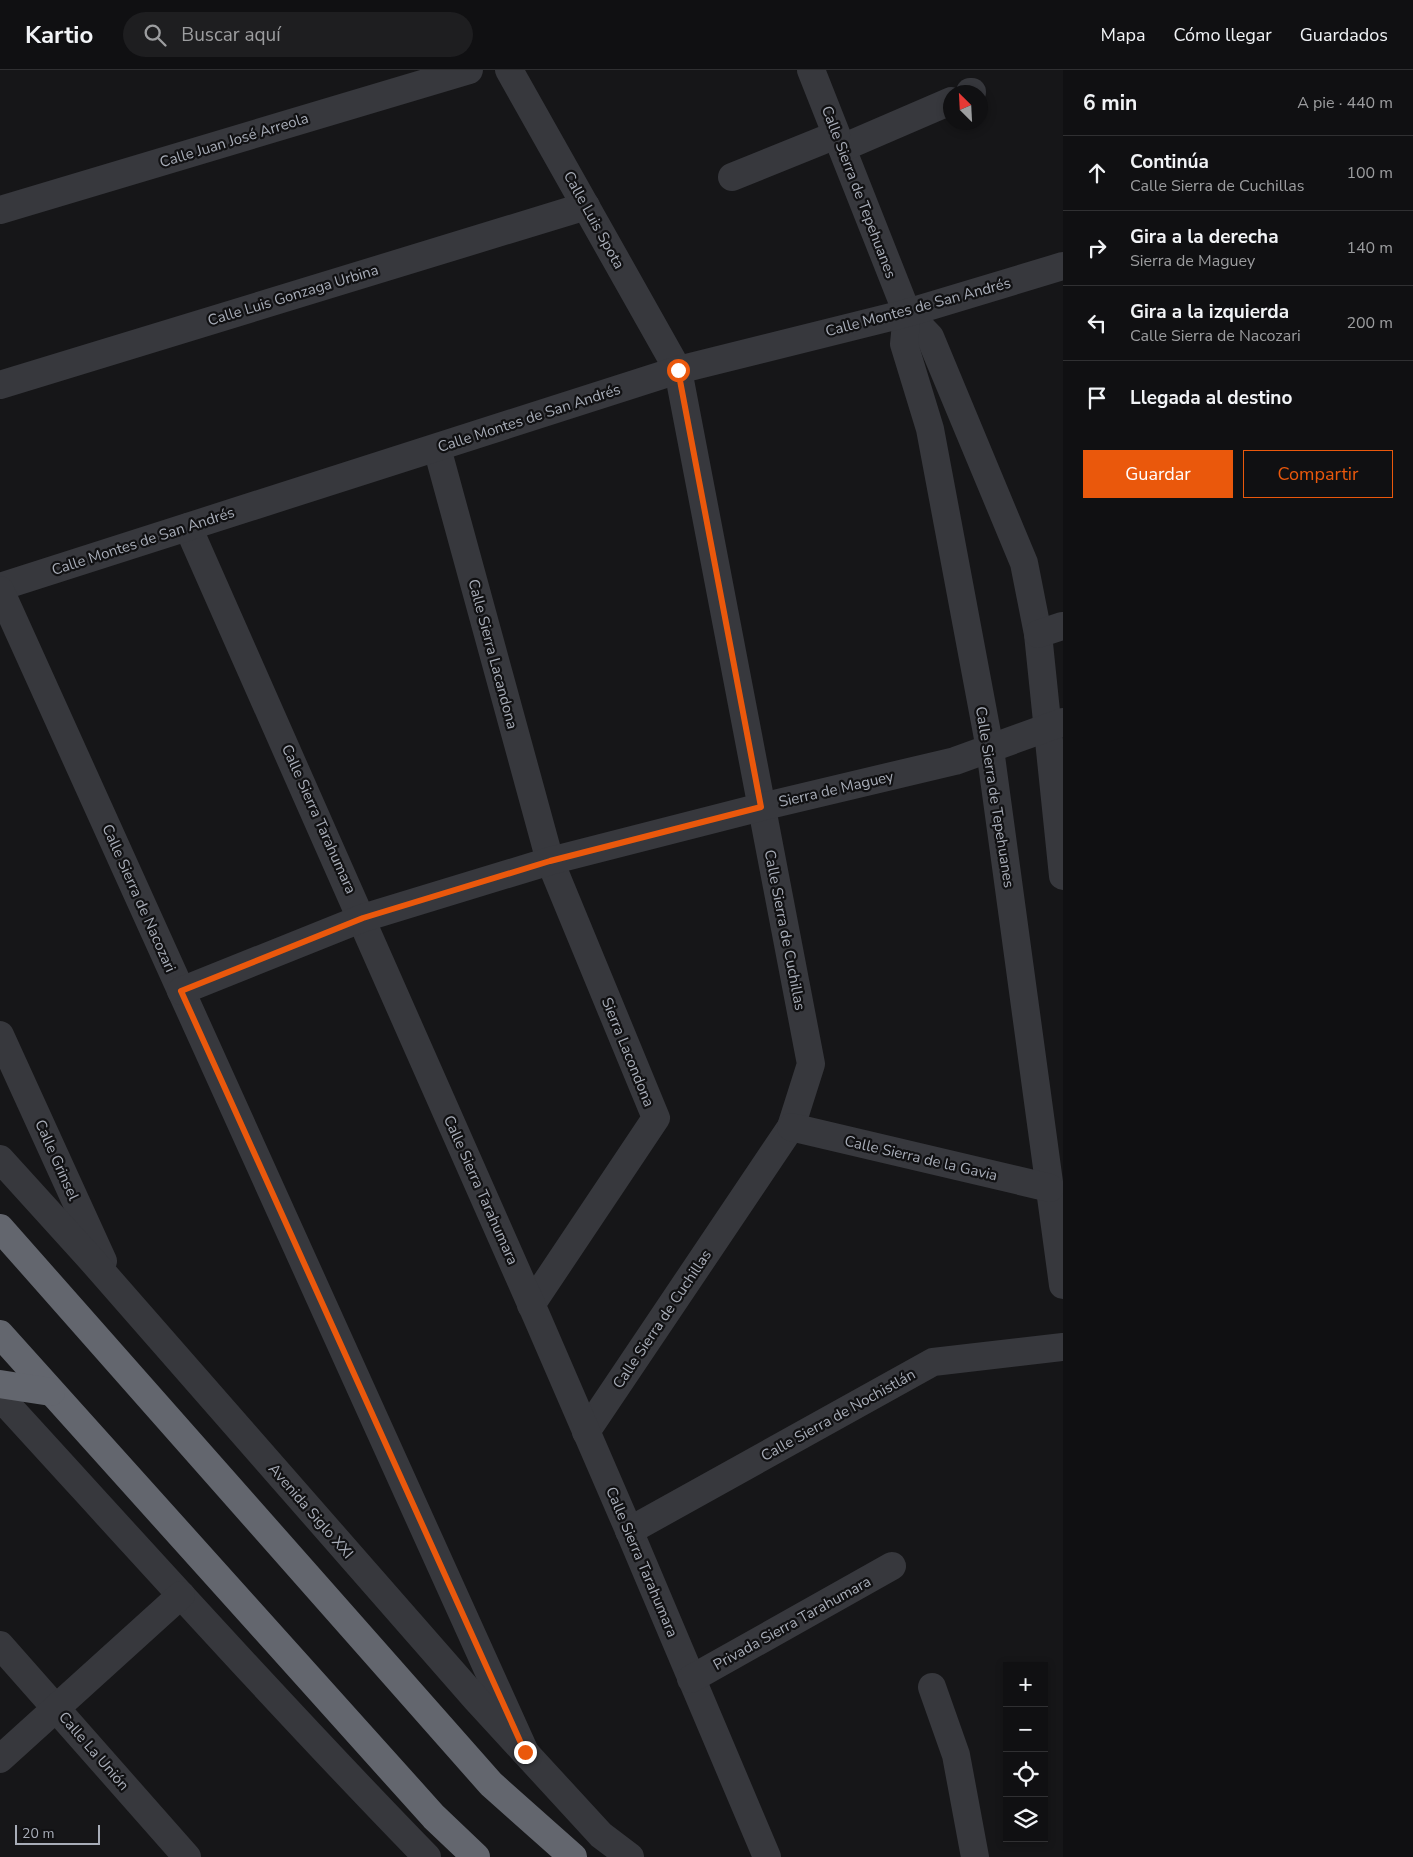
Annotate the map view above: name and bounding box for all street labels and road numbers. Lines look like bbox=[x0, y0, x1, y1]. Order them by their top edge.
street label: Calle Sierra de Tepehuanes bbox=[817, 103, 901, 281]
street label: Calle Juan José Arreola bbox=[157, 108, 311, 172]
street label: Calle Luis Spota bbox=[559, 168, 629, 272]
street label: Calle Luis Gonzaga Urbina bbox=[205, 259, 381, 331]
street label: Calle Montes de San Andrés bbox=[823, 273, 1013, 341]
street label: Calle Montes de San Andrés bbox=[435, 379, 623, 457]
street label: Calle Montes de San Andrés bbox=[49, 502, 237, 580]
street label: Calle Sierra Lacandona bbox=[463, 577, 523, 731]
street label: Calle Sierra de Tepehuanes bbox=[971, 705, 1019, 889]
street label: Calle Sierra Tarahumara bbox=[277, 741, 361, 897]
street label: Sierra de Maguey bbox=[777, 766, 896, 812]
street label: Calle Sierra de Nacozari bbox=[97, 821, 181, 975]
street label: Calle Sierra de Cuchillas bbox=[760, 848, 810, 1012]
street label: Sierra Lacondona bbox=[597, 994, 659, 1110]
street label: Calle Sierra Tarahumara bbox=[439, 1112, 523, 1268]
street label: Calle Grinsel bbox=[30, 1116, 84, 1204]
street label: Calle Sierra de la Gavia bbox=[843, 1131, 999, 1185]
street label: Calle Sierra de Cuchillas bbox=[608, 1246, 716, 1392]
street label: Calle Sierra de Nochistlán bbox=[757, 1364, 919, 1466]
street label: Avenida Siglo XXI bbox=[264, 1459, 358, 1563]
street label: Calle Sierra Tarahumara bbox=[601, 1484, 683, 1640]
street label: Privada Sierra Tarahumara bbox=[710, 1571, 874, 1675]
street label: Calle La Unión bbox=[54, 1707, 134, 1795]

